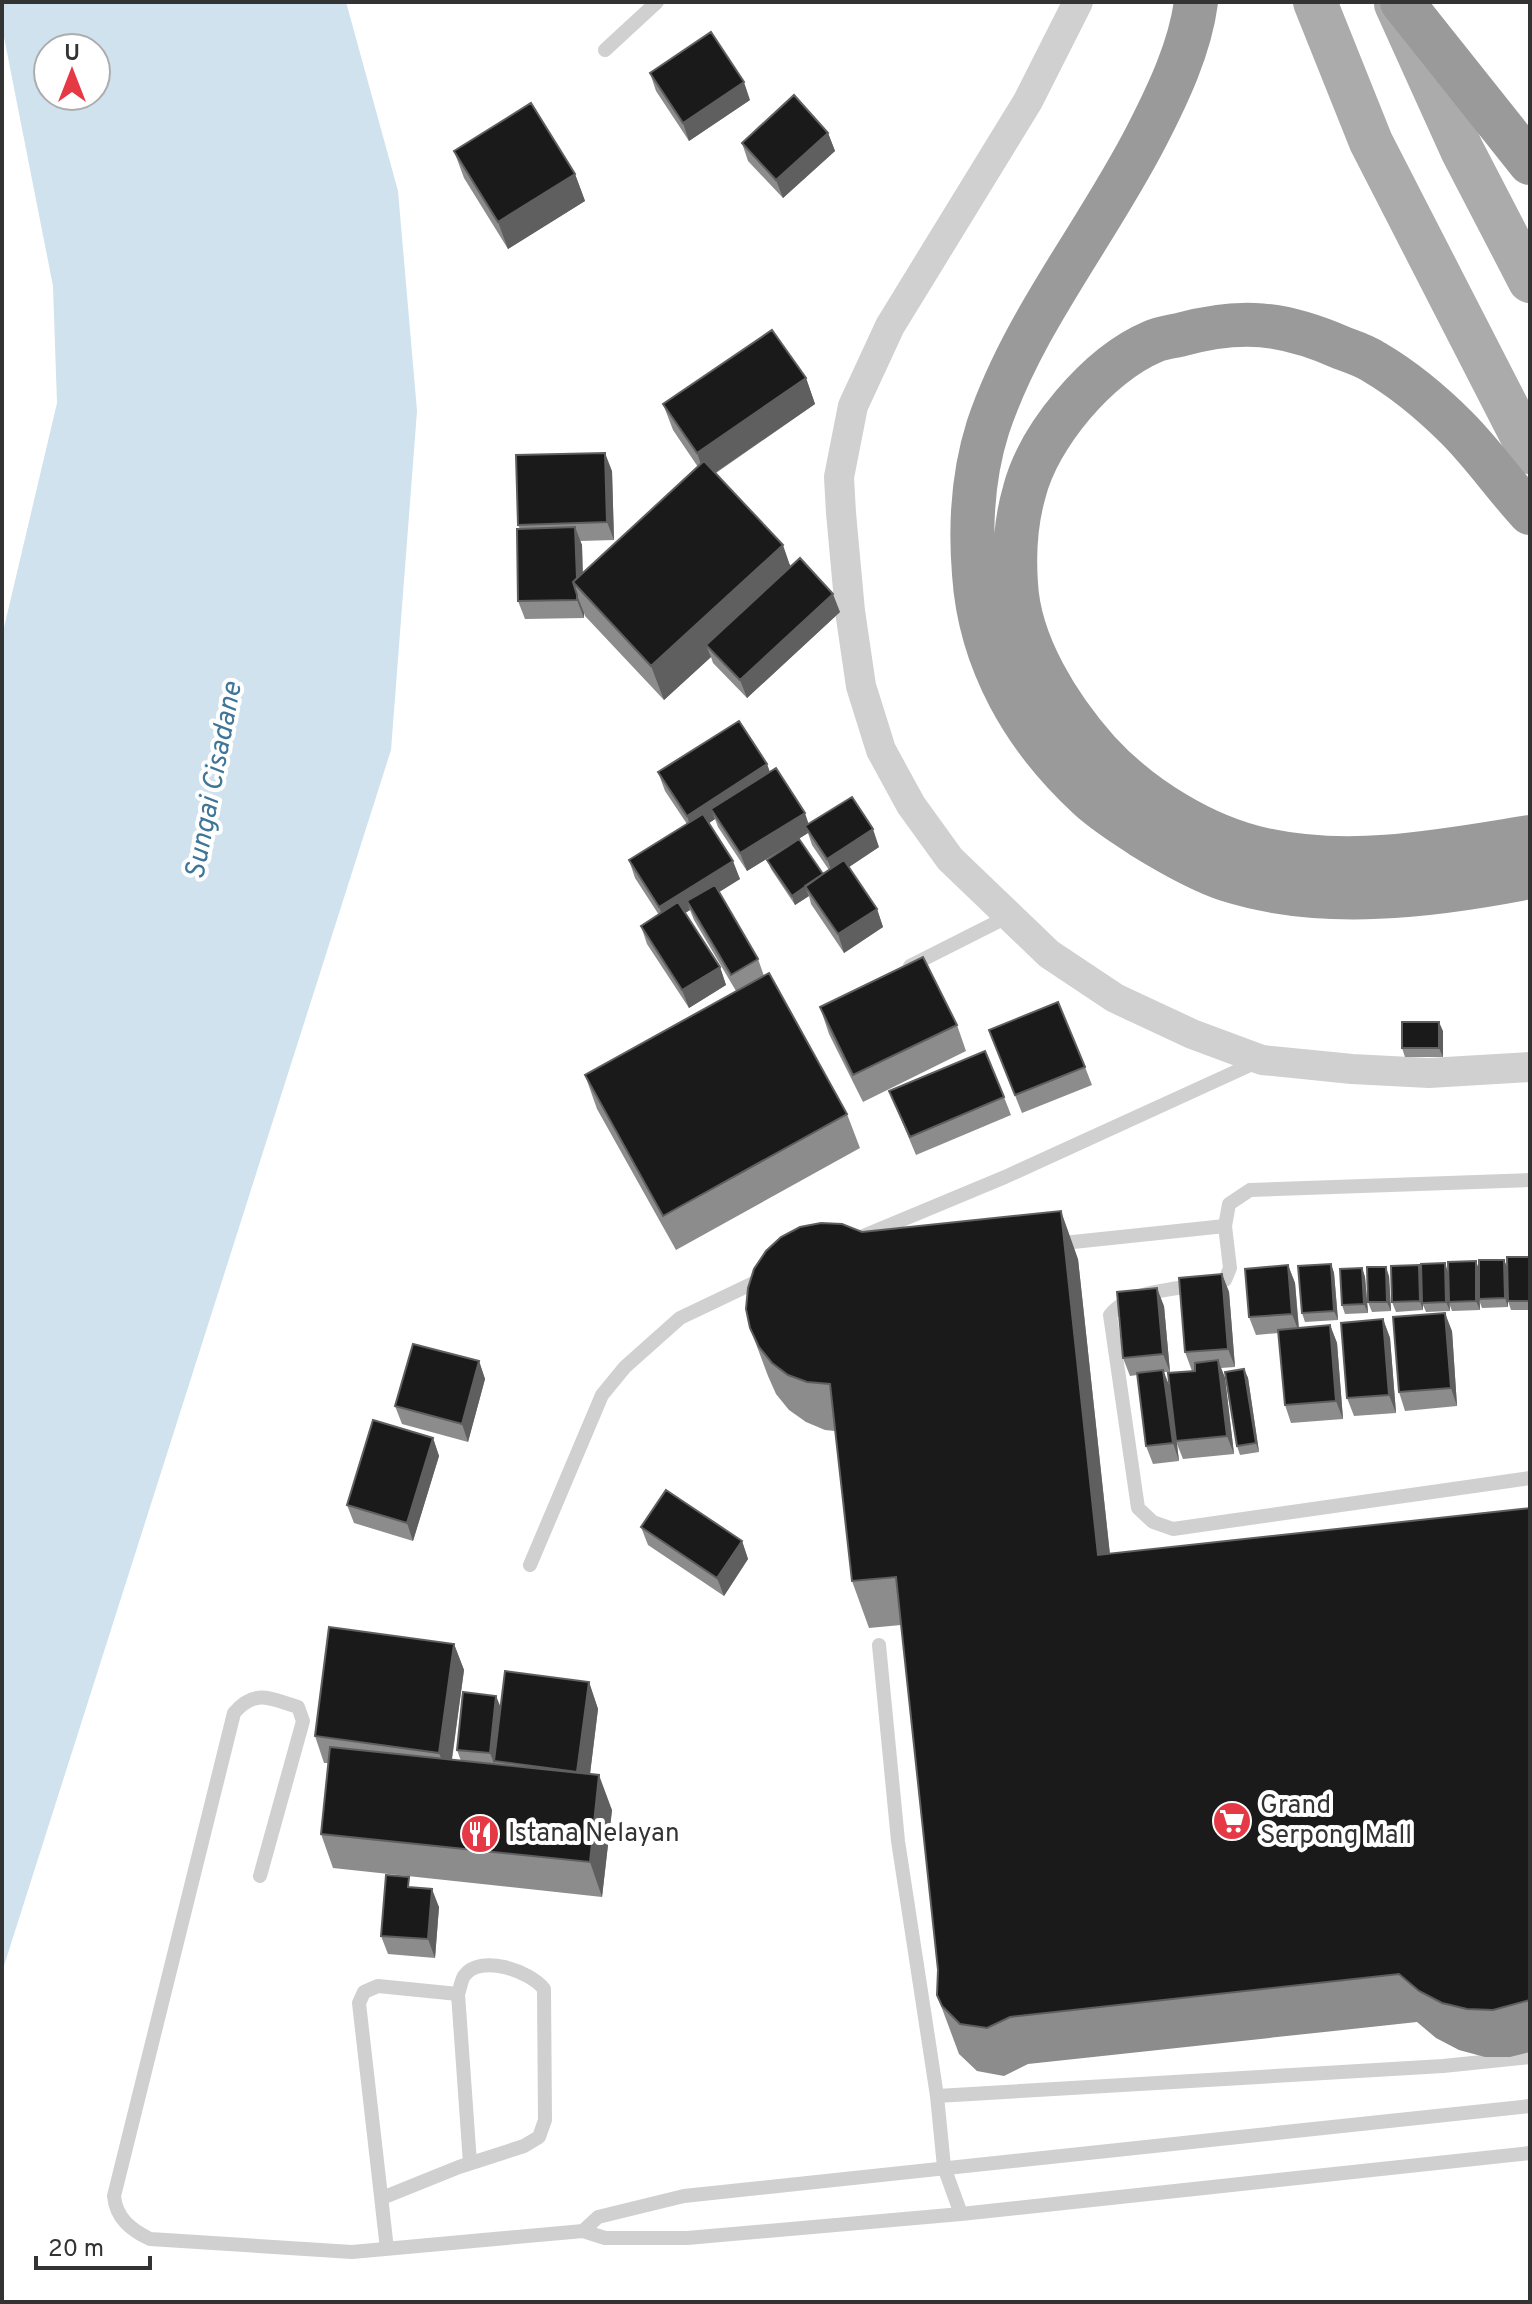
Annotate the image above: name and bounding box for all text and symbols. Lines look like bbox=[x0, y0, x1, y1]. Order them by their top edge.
north arrow bbox=[32, 32, 112, 112]
text: U bbox=[64, 41, 80, 68]
water label: Sungai Cisadane bbox=[178, 679, 252, 883]
place label: Grand Serpong Mall bbox=[1260, 1790, 1412, 1853]
supermarket icon: Grand Serpong Mall bbox=[1211, 1800, 1253, 1842]
restaurant icon: Istana Nelayan bbox=[459, 1813, 501, 1855]
place label: Istana Nelayan bbox=[508, 1818, 680, 1851]
scale bar bbox=[36, 2220, 150, 2270]
text: 20 m bbox=[48, 2235, 104, 2265]

